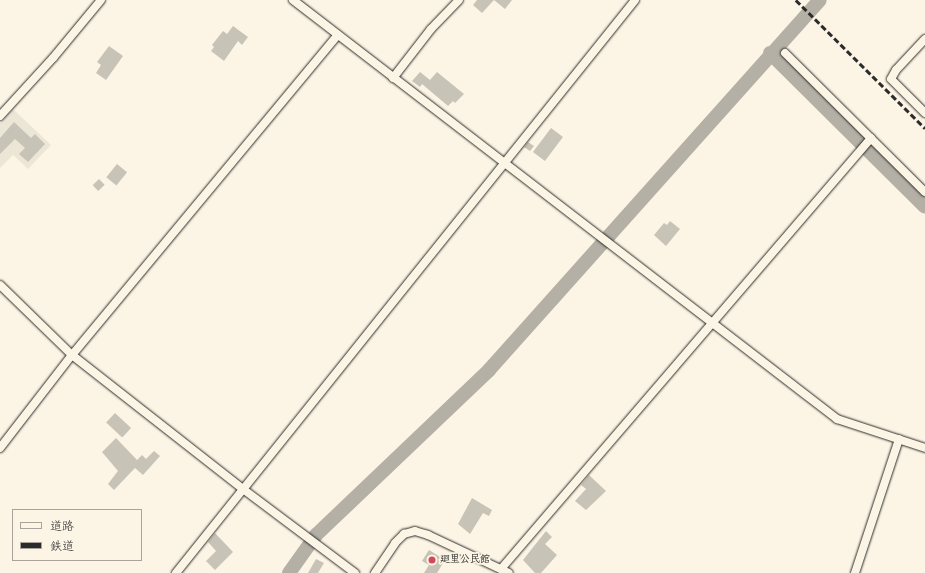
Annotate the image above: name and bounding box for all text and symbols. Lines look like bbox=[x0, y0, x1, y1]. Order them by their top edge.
legend bbox=[12, 509, 142, 561]
text: 道路 bbox=[50, 519, 74, 534]
text: 鉄道 bbox=[50, 539, 74, 554]
place label: 廻里公民館 bbox=[440, 554, 490, 566]
marker: 廻里公民館 bbox=[427, 555, 437, 565]

